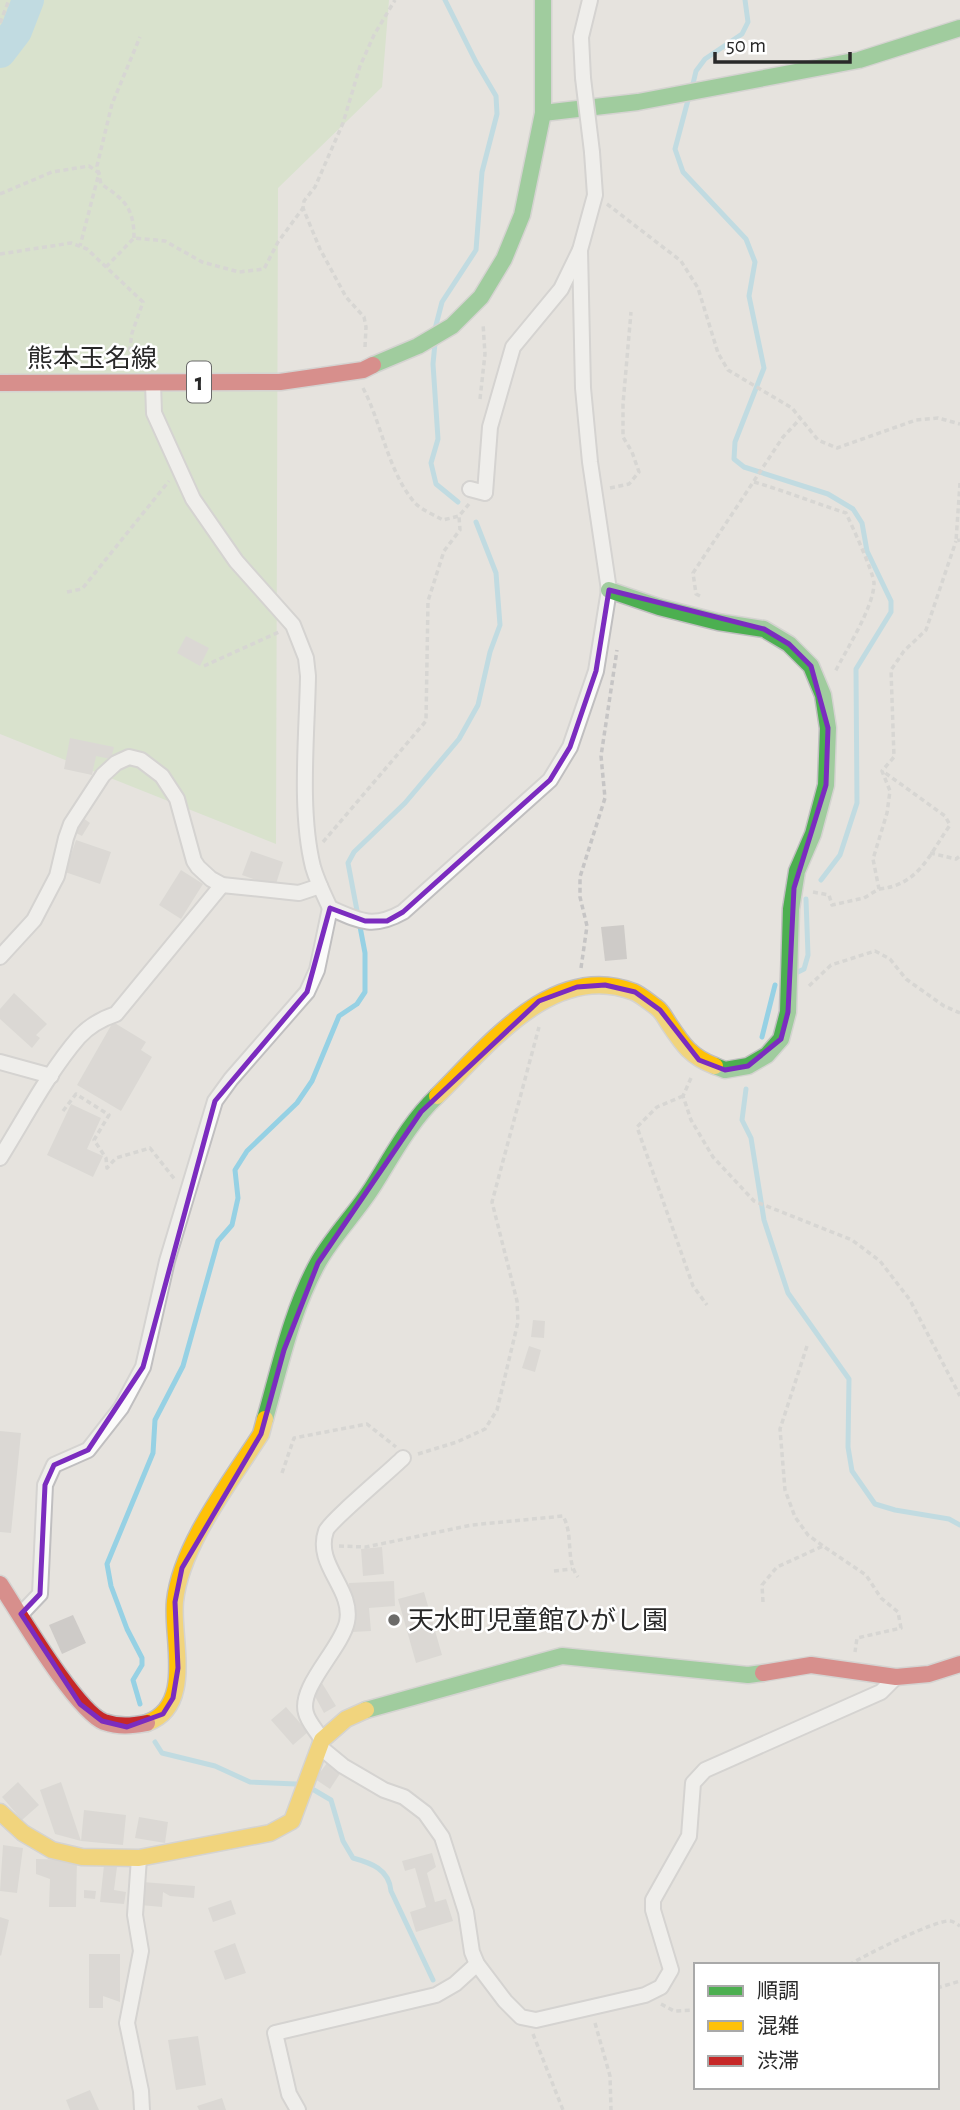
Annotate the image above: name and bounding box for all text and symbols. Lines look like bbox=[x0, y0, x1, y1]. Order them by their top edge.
scale bar bbox=[715, 21, 850, 65]
text: 50 m bbox=[726, 35, 766, 56]
street label: 熊本玉名線 bbox=[27, 345, 157, 372]
road number: 1 bbox=[187, 362, 211, 402]
place label: 天水町児童館ひがし園 bbox=[408, 1606, 668, 1634]
marker: 天水町児童館ひがし園 bbox=[386, 1612, 402, 1628]
legend bbox=[694, 1963, 939, 2089]
text: 順調 bbox=[757, 1980, 799, 2002]
text: 混雑 bbox=[757, 2015, 799, 2037]
text: 渋滞 bbox=[757, 2050, 799, 2072]

